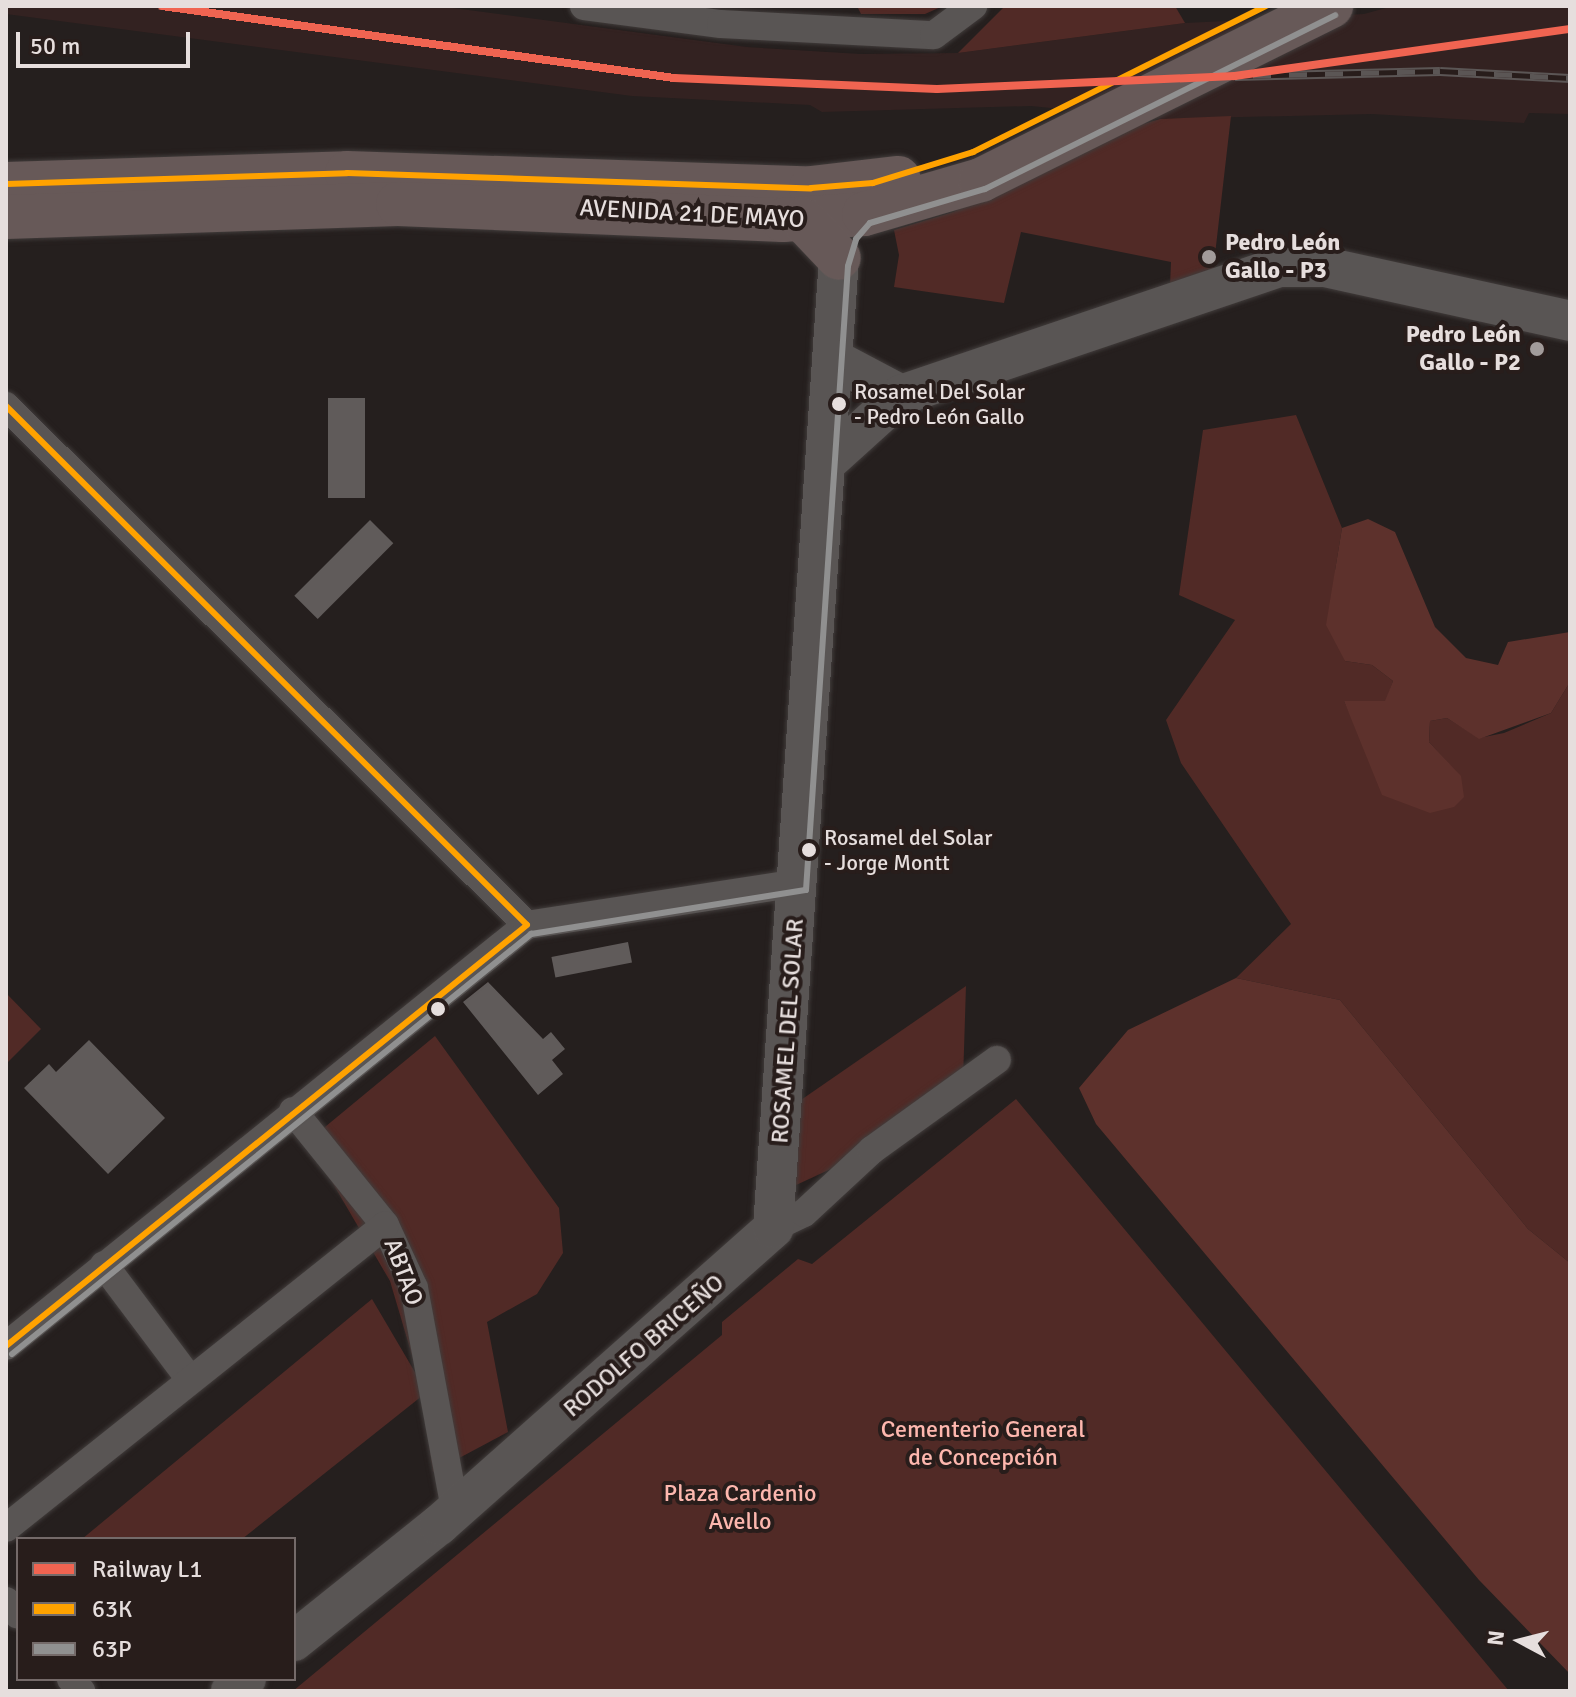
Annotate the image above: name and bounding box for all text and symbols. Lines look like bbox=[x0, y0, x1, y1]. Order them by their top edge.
scale bar bbox=[20, 16, 194, 66]
text: 50 m bbox=[30, 31, 80, 61]
street label: AVENIDA 21 DE MAYO bbox=[579, 194, 805, 234]
place label: Pedro León Gallo - P3 bbox=[1225, 229, 1340, 285]
marker: Pedro León Gallo - P3 bbox=[1200, 248, 1218, 266]
place label: Pedro León Gallo - P2 bbox=[1406, 321, 1521, 377]
marker: Pedro León Gallo - P2 bbox=[1528, 340, 1546, 358]
place label: Rosamel Del Solar - Pedro León Gallo bbox=[854, 378, 1025, 430]
marker: Rosamel Del Solar - Pedro León Gallo bbox=[831, 396, 847, 412]
place label: Rosamel del Solar - Jorge Montt bbox=[824, 824, 992, 876]
marker: Rosamel del Solar - Jorge Montt bbox=[801, 842, 817, 858]
street label: ROSAMEL DEL SOLAR bbox=[766, 918, 810, 1144]
unlabelled marker bbox=[430, 1001, 446, 1017]
street label: ABTAO bbox=[377, 1235, 429, 1309]
street label: RODOLFO BRICEÑO bbox=[558, 1269, 730, 1423]
park label: Cementerio General de Concepción bbox=[881, 1416, 1085, 1472]
park label: Plaza Cardenio Avello bbox=[664, 1480, 816, 1536]
legend bbox=[16, 1537, 296, 1681]
text: Railway L1 bbox=[92, 1554, 203, 1584]
text: 63K bbox=[92, 1594, 132, 1624]
north arrow bbox=[1480, 1601, 1560, 1681]
text: N bbox=[1481, 1629, 1510, 1647]
text: 63P bbox=[92, 1634, 132, 1664]

